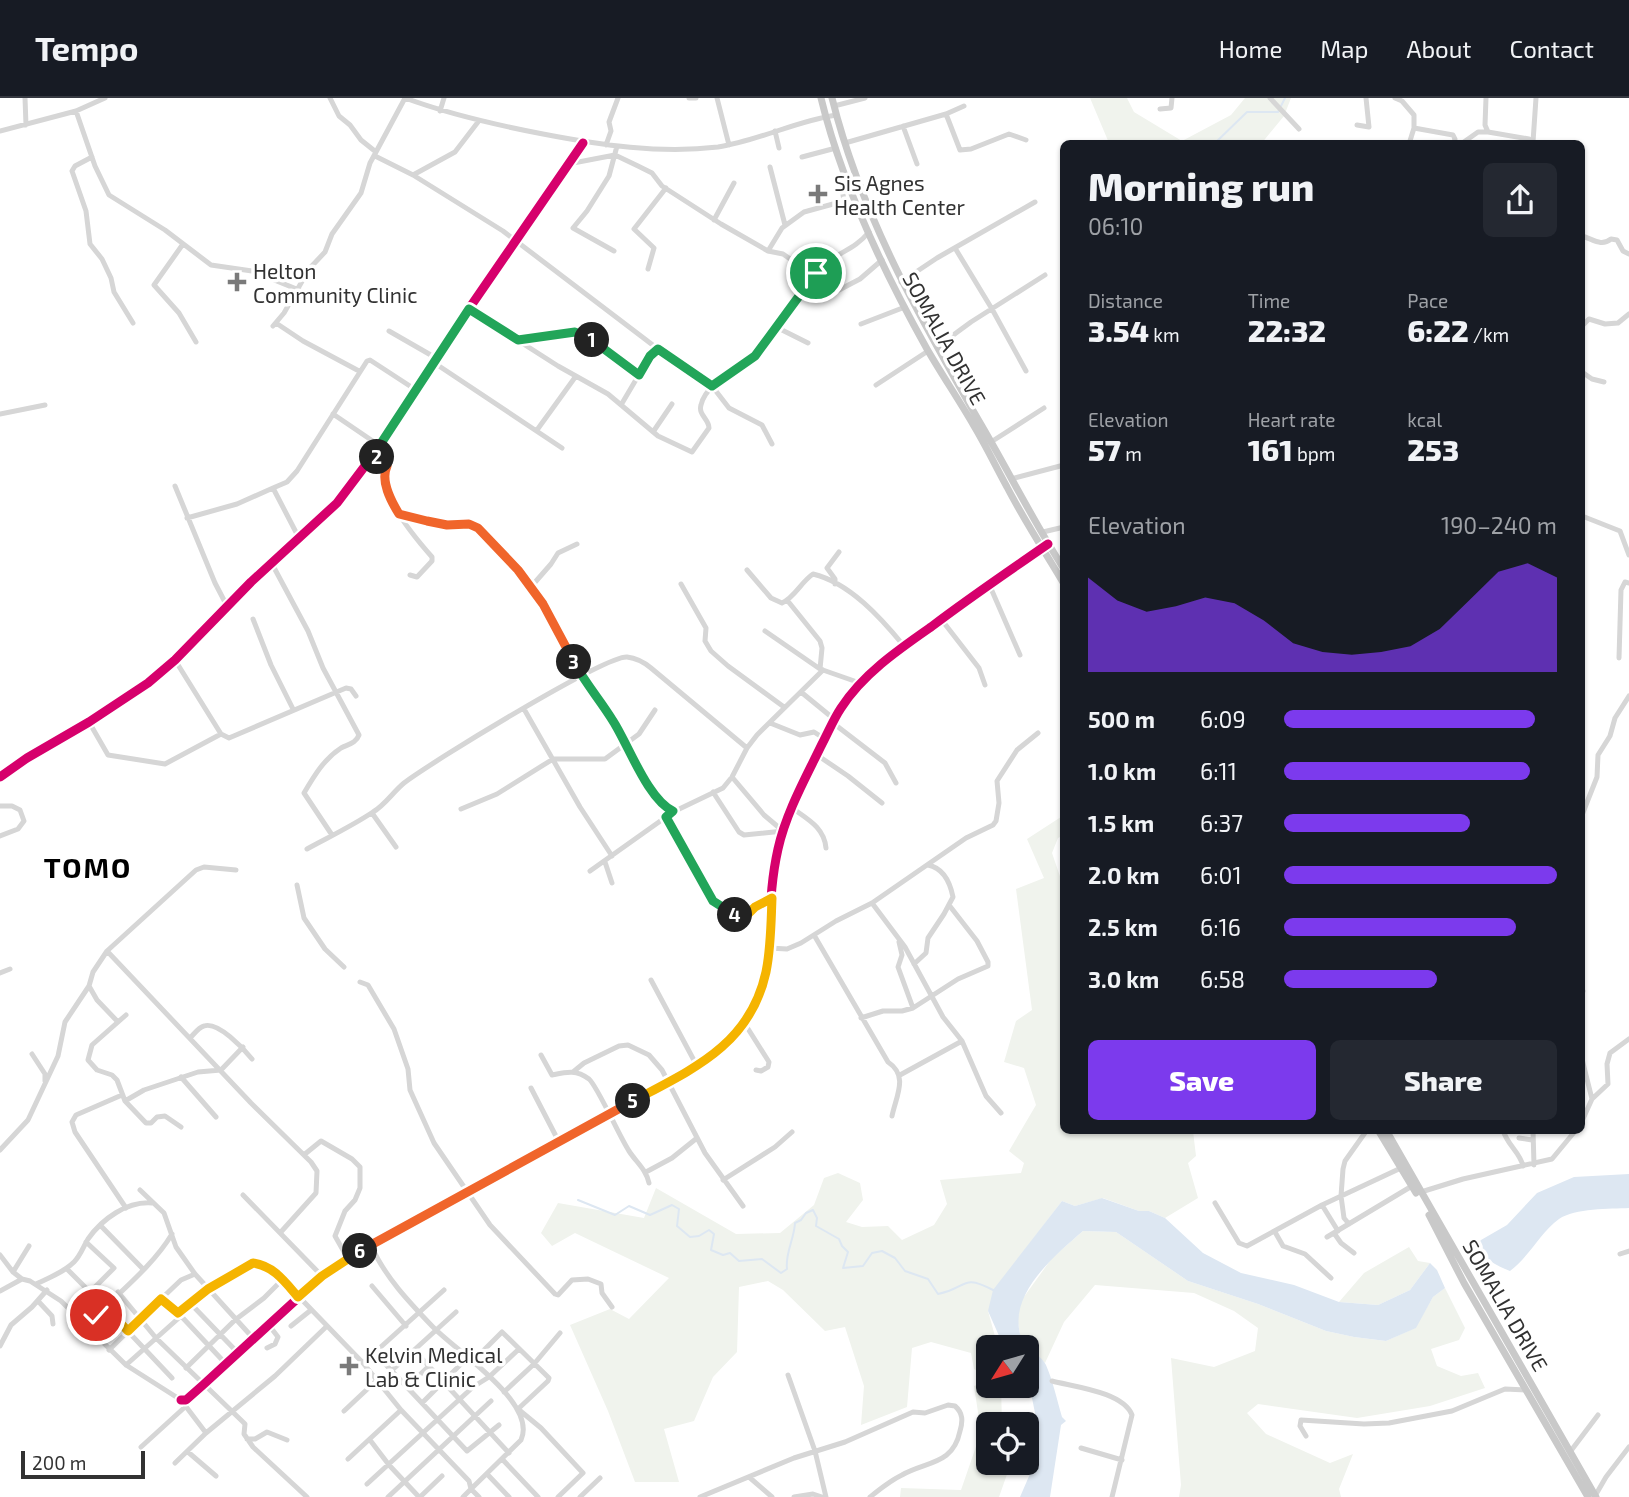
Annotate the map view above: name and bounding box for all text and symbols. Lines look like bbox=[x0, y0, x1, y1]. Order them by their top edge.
text: Tempo bbox=[35, 28, 139, 68]
text: Home bbox=[1219, 34, 1282, 63]
text: Map bbox=[1320, 34, 1368, 63]
text: About bbox=[1406, 34, 1472, 63]
text: Contact bbox=[1510, 34, 1594, 63]
text: Morning run bbox=[1088, 163, 1314, 209]
button: share bbox=[1483, 163, 1557, 237]
place label: Sis Agnes Health Center bbox=[834, 170, 966, 219]
marker: Sis Agnes Health Center bbox=[808, 184, 828, 204]
text: 06:10 bbox=[1088, 212, 1143, 240]
pin bbox=[786, 243, 846, 303]
icon: arrive bbox=[797, 254, 835, 292]
place label: Helton Community Clinic bbox=[253, 258, 418, 307]
street label: SOMALIA DRIVE bbox=[898, 267, 992, 409]
marker: Helton Community Clinic bbox=[227, 272, 247, 292]
text: Distance bbox=[1088, 289, 1163, 312]
text: Time bbox=[1248, 289, 1290, 312]
text: Pace bbox=[1407, 289, 1448, 312]
text: 3.54 bbox=[1088, 312, 1149, 348]
text: 22:32 bbox=[1248, 312, 1326, 348]
text: 6:22 bbox=[1407, 312, 1469, 348]
pin: 1 bbox=[574, 322, 610, 358]
text: km bbox=[1149, 323, 1180, 346]
text: /km bbox=[1469, 323, 1509, 346]
text: 1 bbox=[587, 328, 596, 351]
text: Elevation bbox=[1088, 408, 1169, 431]
text: Heart rate bbox=[1248, 408, 1336, 431]
text: kcal bbox=[1407, 408, 1442, 431]
text: 57 bbox=[1088, 431, 1121, 467]
text: 161 bbox=[1248, 431, 1293, 467]
text: 253 bbox=[1407, 431, 1459, 467]
pin: 2 bbox=[360, 440, 394, 474]
text: m bbox=[1121, 442, 1142, 465]
text: bpm bbox=[1293, 442, 1335, 465]
text: 2 bbox=[371, 445, 382, 468]
text: Elevation bbox=[1088, 511, 1186, 539]
text: 190–240 m bbox=[1441, 511, 1557, 539]
pin: 3 bbox=[556, 644, 592, 680]
text: 3 bbox=[568, 650, 579, 673]
text: 500 m bbox=[1088, 705, 1155, 733]
text: 6:09 bbox=[1200, 705, 1246, 733]
text: 1.0 km bbox=[1088, 757, 1156, 785]
text: 6:11 bbox=[1200, 757, 1237, 785]
text: 1.5 km bbox=[1088, 809, 1154, 837]
text: 6:37 bbox=[1200, 809, 1243, 837]
district label: TOMO bbox=[44, 850, 132, 884]
text: 2.0 km bbox=[1088, 861, 1160, 889]
text: 6:01 bbox=[1200, 861, 1242, 889]
pin: 4 bbox=[718, 898, 752, 932]
text: 4 bbox=[728, 903, 741, 926]
text: 2.5 km bbox=[1088, 913, 1158, 941]
text: 6:16 bbox=[1200, 913, 1241, 941]
text: 3.0 km bbox=[1088, 965, 1159, 993]
text: 6:58 bbox=[1200, 965, 1245, 993]
button: Save bbox=[1088, 1040, 1316, 1120]
button: Share bbox=[1330, 1040, 1557, 1120]
pin: 5 bbox=[616, 1084, 650, 1118]
text: 5 bbox=[627, 1089, 638, 1112]
pin: 6 bbox=[342, 1234, 378, 1268]
street label: SOMALIA DRIVE bbox=[1458, 1235, 1554, 1375]
text: 6 bbox=[354, 1239, 365, 1262]
pin bbox=[66, 1285, 126, 1345]
icon: check bbox=[77, 1296, 115, 1334]
north arrow bbox=[976, 1335, 1040, 1398]
map controls bbox=[976, 1335, 1039, 1475]
place label: Kelvin Medical Lab & Clinic bbox=[365, 1342, 503, 1391]
marker: Kelvin Medical Lab & Clinic bbox=[339, 1356, 359, 1376]
button: locate bbox=[976, 1412, 1039, 1475]
scale bar bbox=[21, 1448, 145, 1480]
text: 200 m bbox=[32, 1451, 86, 1474]

